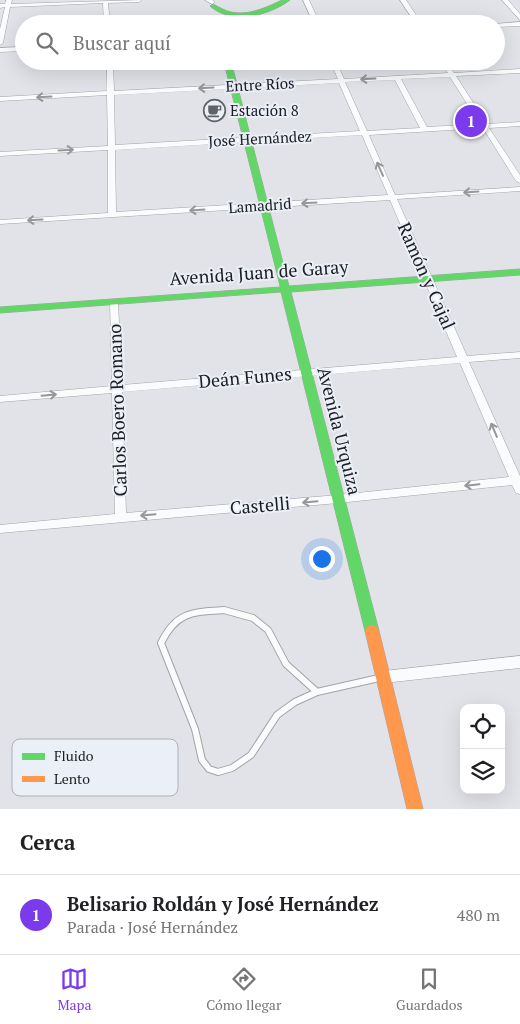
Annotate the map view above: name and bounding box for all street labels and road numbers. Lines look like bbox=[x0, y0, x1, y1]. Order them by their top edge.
street label: Entre Ríos bbox=[225, 72, 295, 96]
street label: José Hernández bbox=[208, 125, 312, 151]
street label: Lamadrid bbox=[228, 193, 292, 217]
street label: Ramón y Cajal bbox=[393, 218, 461, 333]
street label: Avenida Juan de Garay bbox=[169, 254, 350, 290]
street label: Carlos Boero Romano bbox=[102, 323, 132, 497]
street label: Deán Funes bbox=[197, 361, 293, 393]
street label: Avenida Urquiza bbox=[312, 364, 367, 497]
street label: Castelli bbox=[229, 490, 291, 520]

